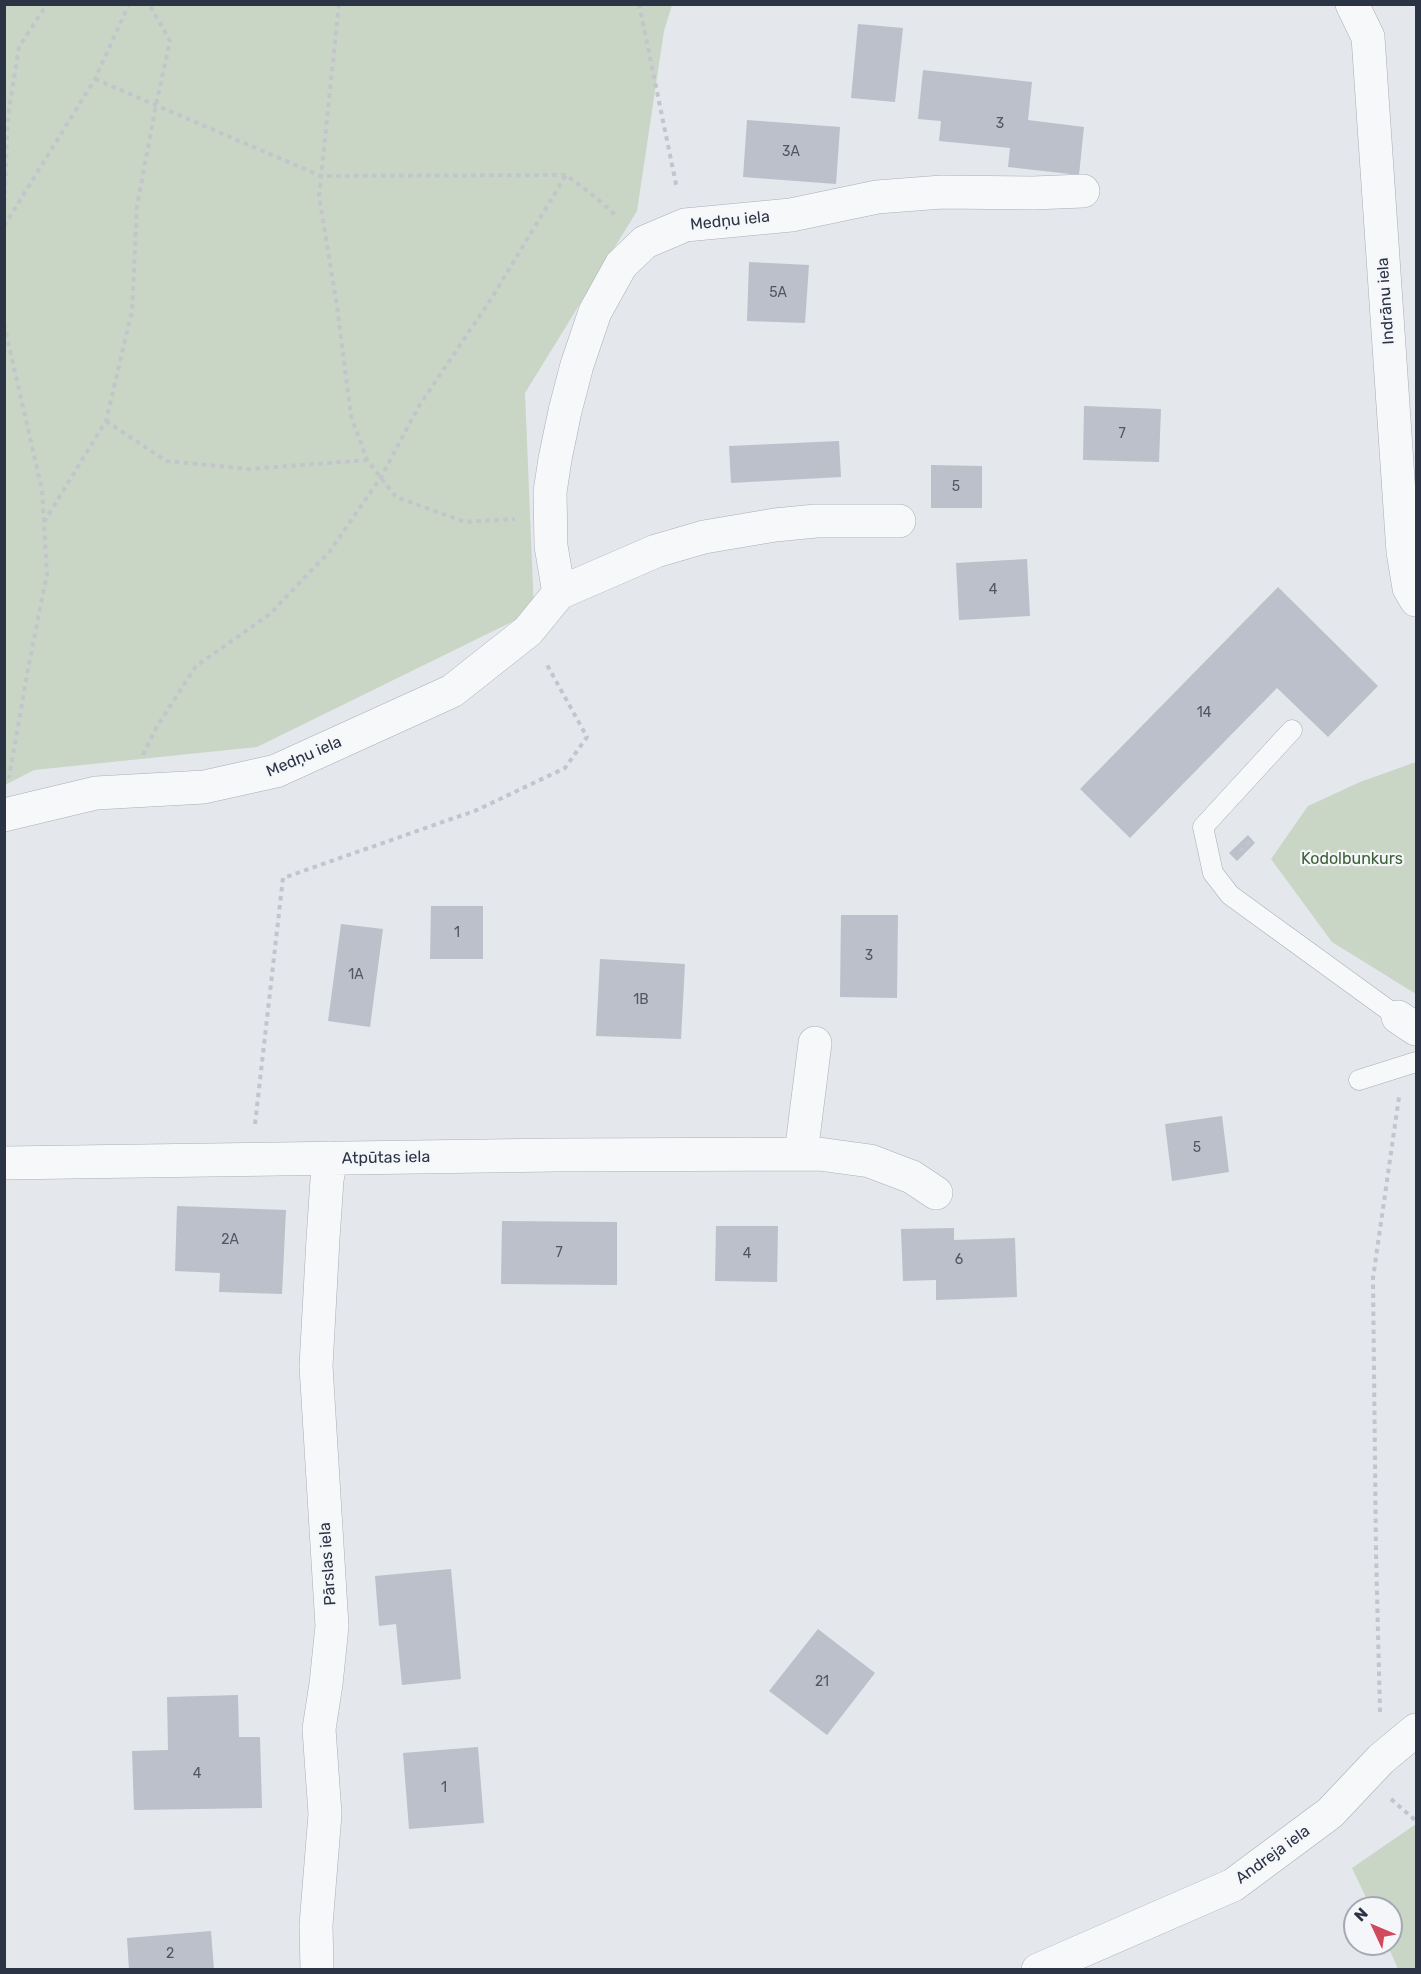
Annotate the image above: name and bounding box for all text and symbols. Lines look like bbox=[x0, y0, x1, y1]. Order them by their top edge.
house number: 3 bbox=[996, 116, 1004, 132]
house number: 3A bbox=[782, 144, 800, 160]
street label: Medņu iela bbox=[689, 207, 771, 235]
street label: Indrānu iela bbox=[1373, 257, 1399, 345]
house number: 5A bbox=[769, 285, 787, 301]
house number: 7 bbox=[1118, 426, 1126, 442]
house number: 5 bbox=[952, 479, 960, 495]
house number: 4 bbox=[989, 582, 997, 598]
house number: 14 bbox=[1197, 705, 1211, 721]
street label: Medņu iela bbox=[263, 733, 345, 781]
park label: Kodolbunkurs bbox=[1301, 849, 1403, 869]
house number: 1 bbox=[454, 925, 460, 941]
house number: 3 bbox=[865, 948, 873, 964]
house number: 1A bbox=[348, 967, 364, 983]
house number: 1B bbox=[633, 992, 649, 1008]
house number: 5 bbox=[1193, 1140, 1201, 1156]
street label: Atpūtas iela bbox=[342, 1148, 430, 1168]
house number: 2A bbox=[221, 1232, 239, 1248]
house number: 7 bbox=[555, 1245, 563, 1261]
house number: 4 bbox=[743, 1246, 751, 1262]
house number: 6 bbox=[955, 1252, 963, 1268]
street label: Pārslas iela bbox=[316, 1522, 340, 1606]
house number: 21 bbox=[815, 1674, 829, 1690]
house number: 4 bbox=[193, 1766, 201, 1782]
house number: 1 bbox=[441, 1780, 447, 1796]
street label: Andreja iela bbox=[1232, 1822, 1314, 1888]
north arrow bbox=[1343, 1896, 1403, 1956]
text: N bbox=[1350, 1904, 1372, 1925]
house number: 2 bbox=[166, 1946, 174, 1962]

